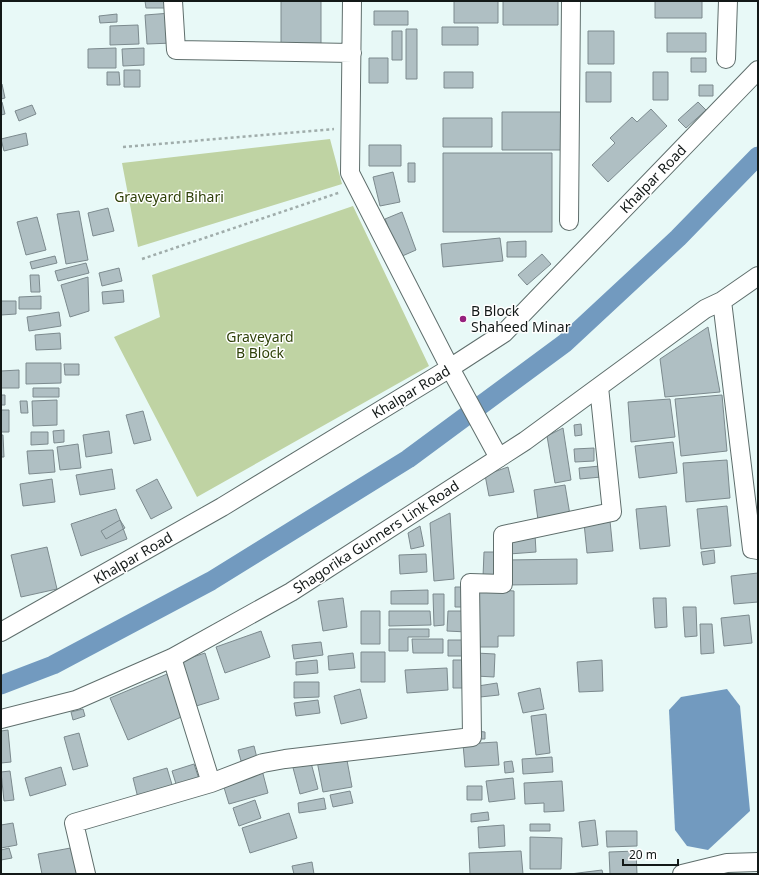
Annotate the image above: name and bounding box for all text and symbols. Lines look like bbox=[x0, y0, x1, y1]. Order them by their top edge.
street label: Khalpar Road bbox=[615, 140, 690, 217]
park label: Graveyard Bihari bbox=[114, 187, 224, 206]
place label: B Block Shaheed Minar bbox=[471, 301, 571, 336]
marker: B Block Shaheed Minar bbox=[458, 314, 468, 324]
park label: Graveyard B Block bbox=[226, 327, 294, 362]
street label: Khalpar Road bbox=[368, 361, 453, 422]
street label: Shagorika Gunners Link Road bbox=[289, 476, 462, 597]
street label: Khalpar Road bbox=[90, 527, 176, 588]
scale bar bbox=[623, 841, 678, 867]
text: 20 m bbox=[629, 846, 657, 863]

